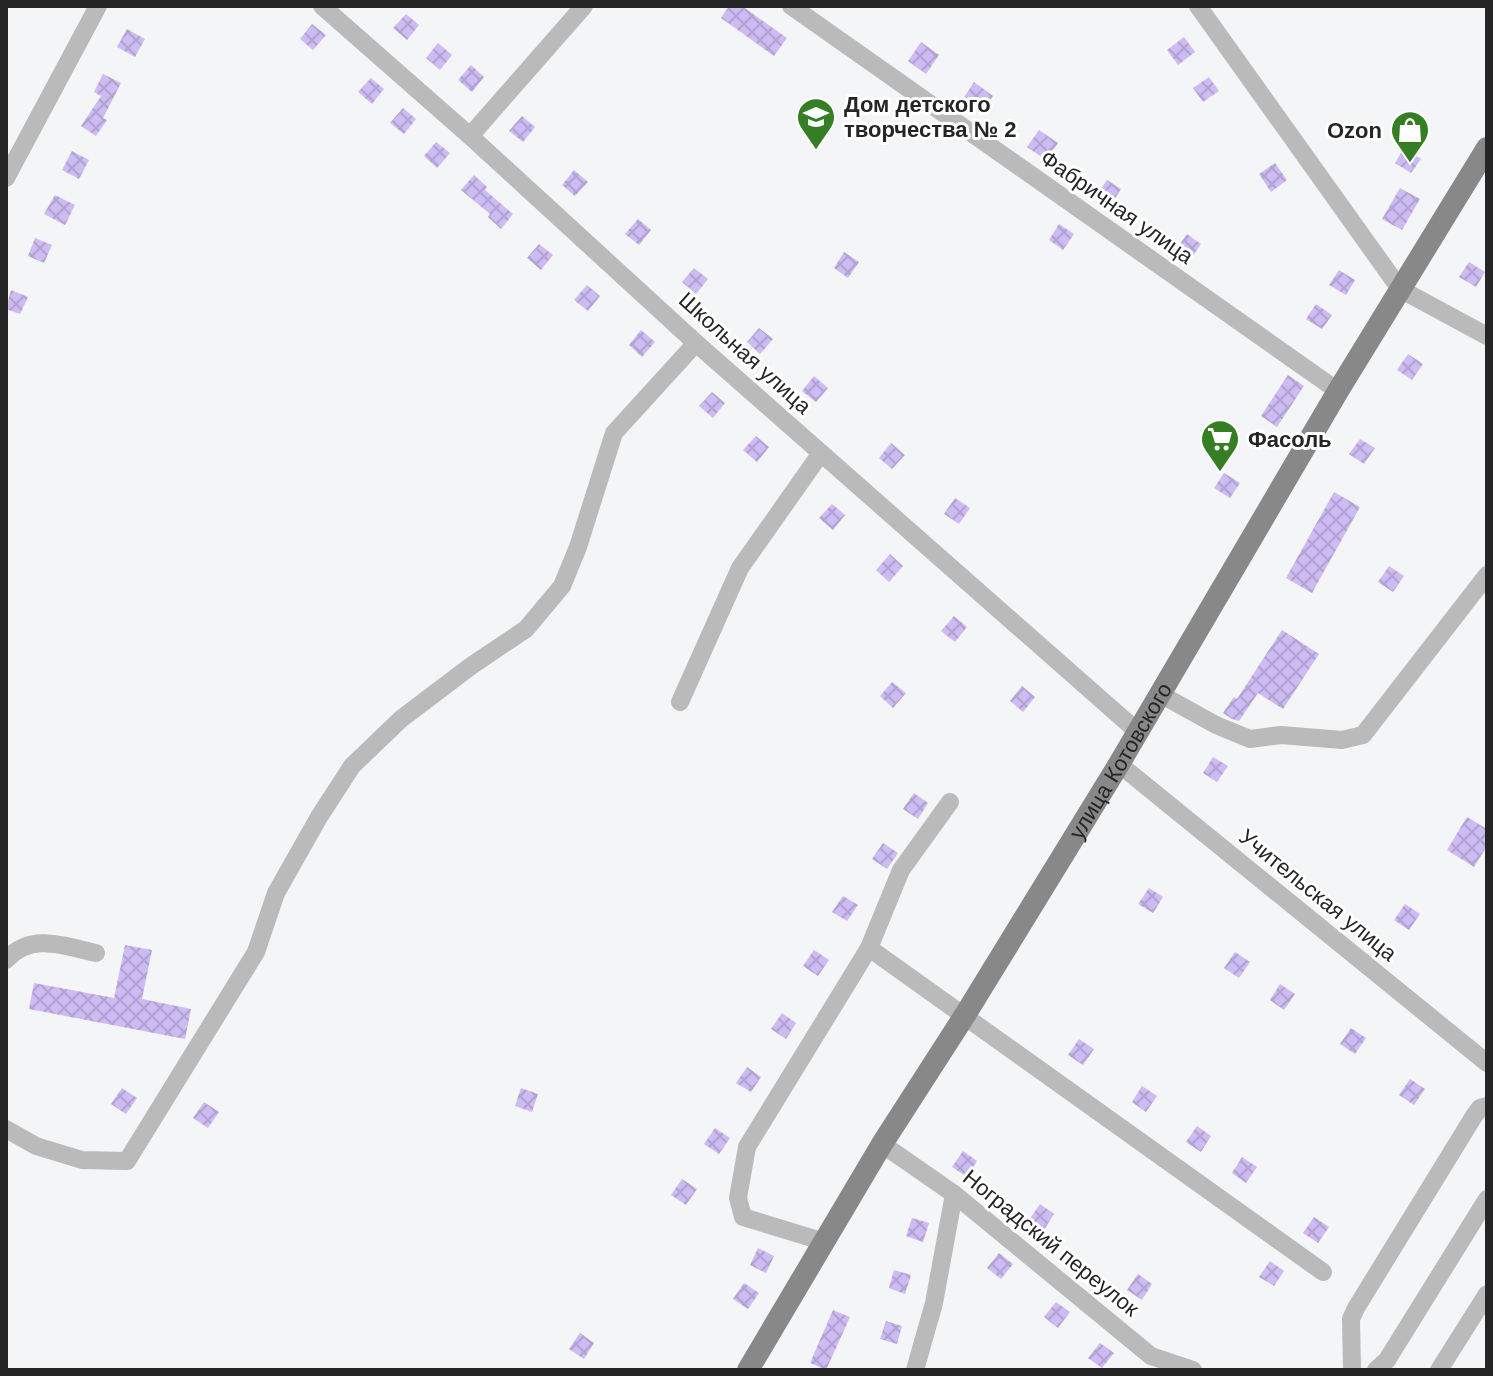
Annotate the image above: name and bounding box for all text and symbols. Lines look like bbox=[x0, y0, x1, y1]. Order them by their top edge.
place label: Дом детского творчества № 2 bbox=[844, 92, 1017, 142]
school or university icon: Дом детского творчества № 2 bbox=[795, 96, 837, 151]
shop icon: Ozon bbox=[1389, 109, 1431, 164]
place label: Ozon bbox=[1327, 118, 1382, 143]
street label: Фабричная улица bbox=[1036, 145, 1199, 269]
street label: Школьная улица bbox=[674, 287, 817, 419]
supermarket icon: Фасоль bbox=[1199, 418, 1241, 473]
place label: Фасоль bbox=[1248, 427, 1332, 452]
street label: улица Котовского bbox=[1064, 678, 1176, 843]
street label: Учительская улица bbox=[1234, 824, 1402, 967]
street label: Ноградский переулок bbox=[958, 1164, 1144, 1322]

